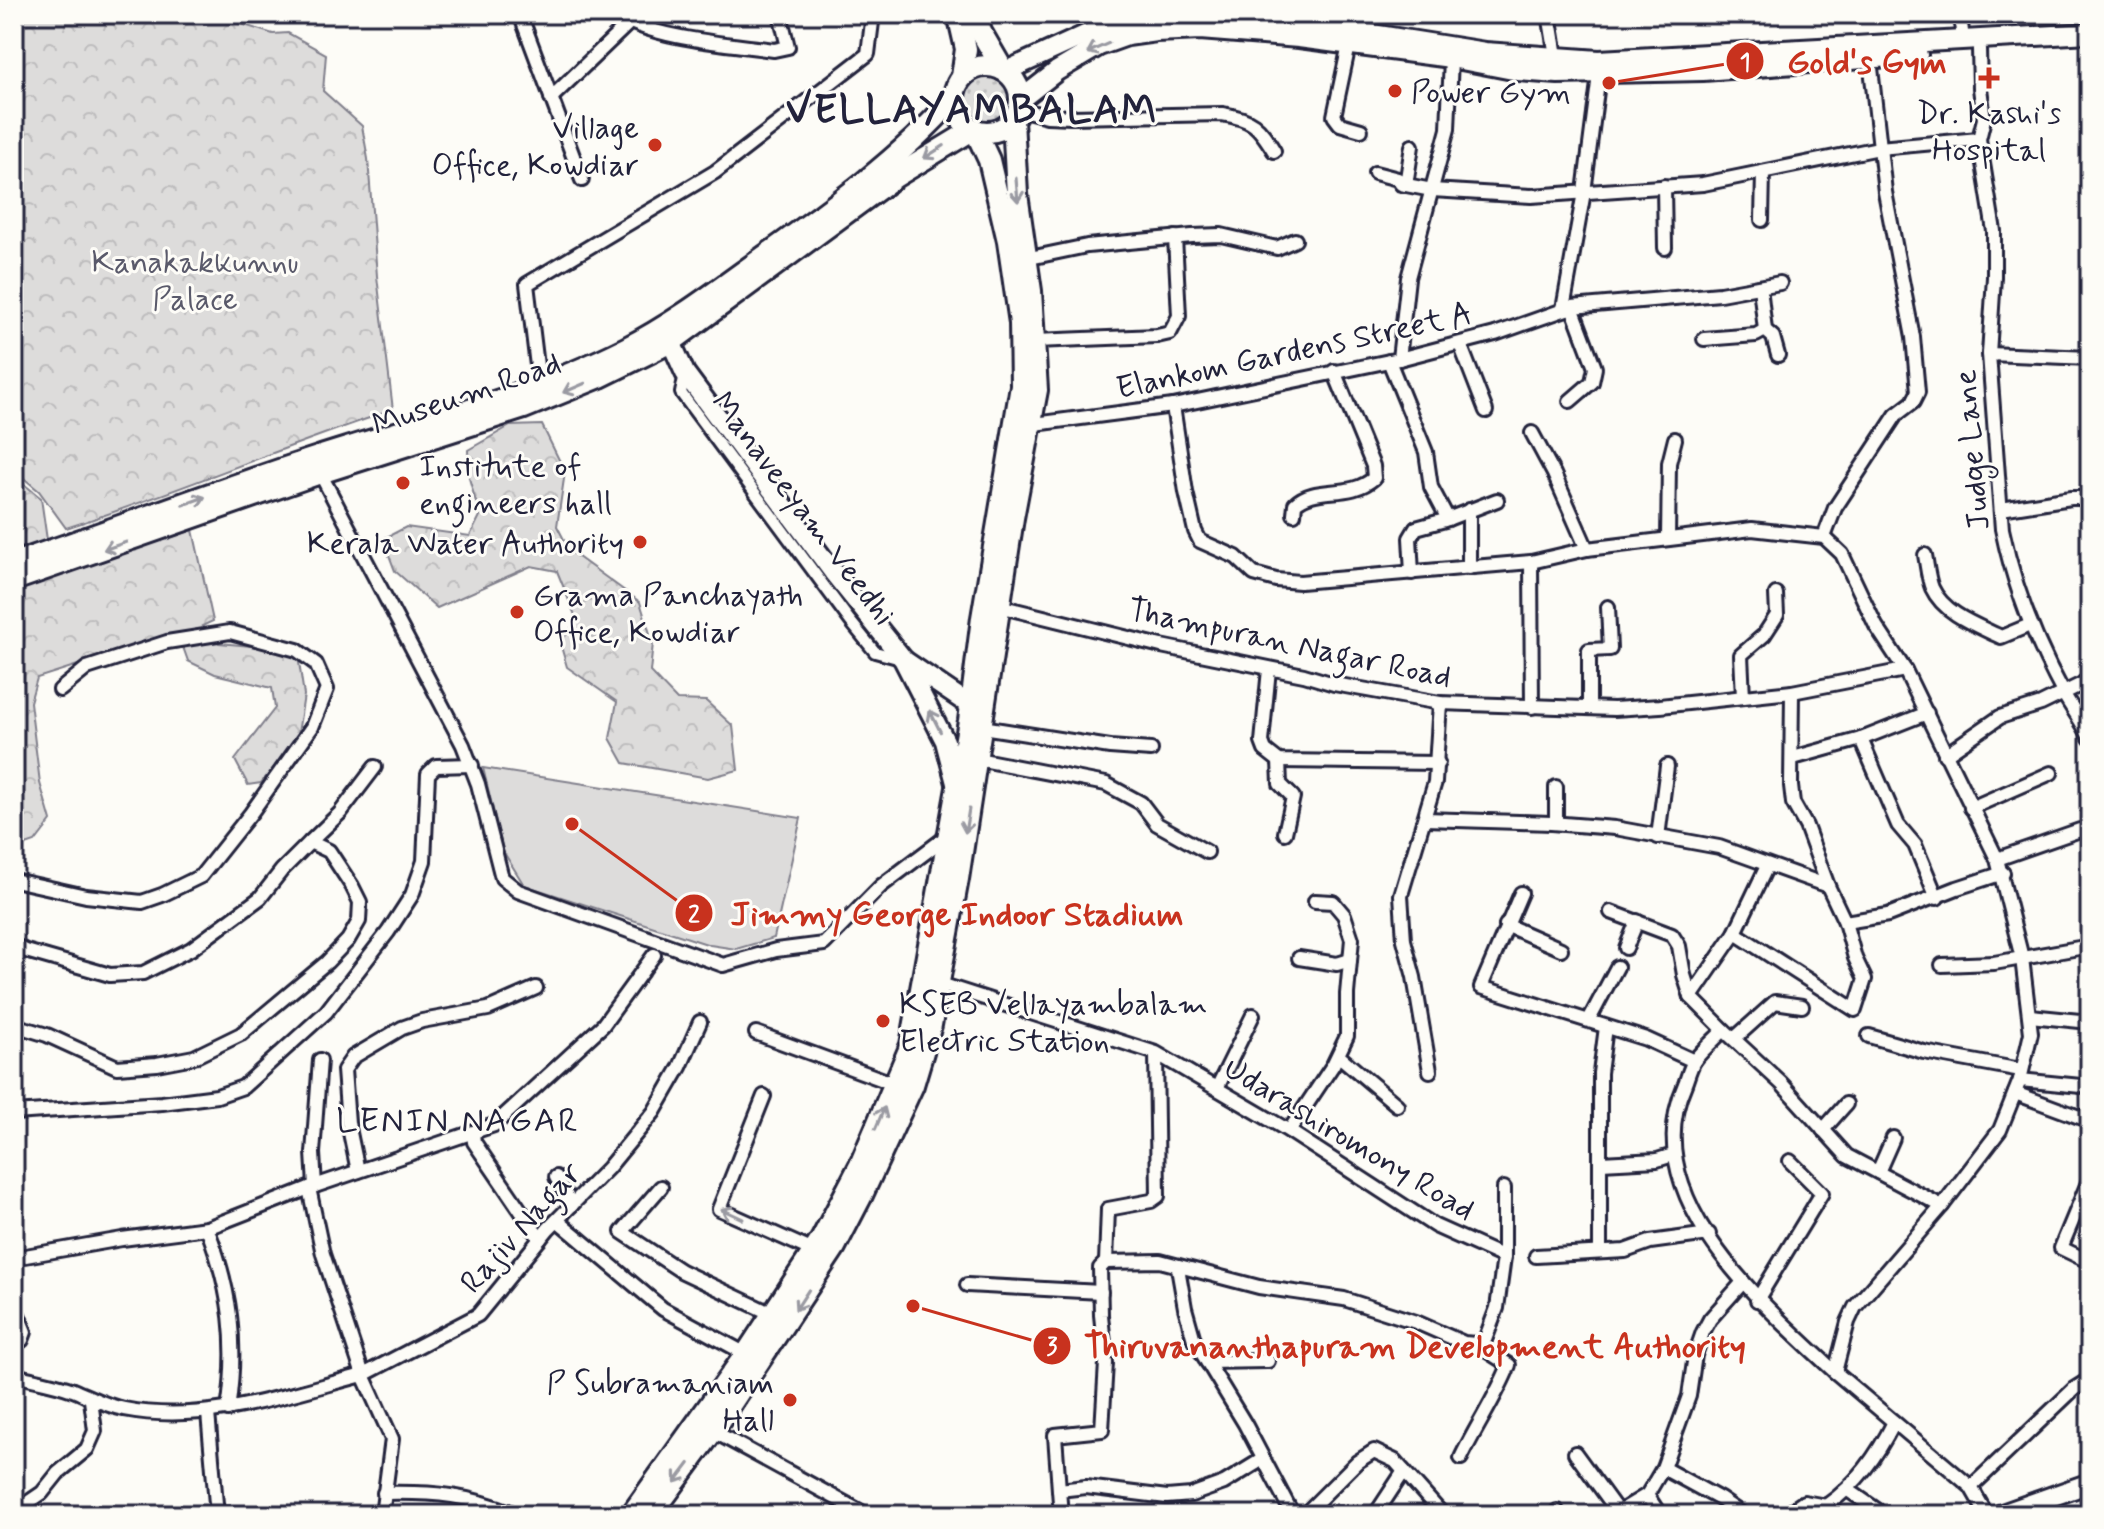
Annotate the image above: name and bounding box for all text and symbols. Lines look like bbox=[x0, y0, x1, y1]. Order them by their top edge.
callout: Gold's Gym bbox=[1725, 32, 1968, 90]
one-way arrow bbox=[1086, 41, 1110, 56]
text: Gold's Gym bbox=[1787, 41, 1947, 86]
text: 1 bbox=[1740, 48, 1750, 79]
marker: Dr. Kashi's Hospital bbox=[1978, 67, 2000, 89]
place label: Power Gym bbox=[1411, 72, 1571, 114]
marker: Power Gym bbox=[1386, 82, 1404, 100]
district label: VELLAYAMBALAM bbox=[786, 85, 1158, 137]
place label: Dr. Kashi's Hospital bbox=[1917, 93, 2061, 172]
place label: Village Office, Kowdiar bbox=[432, 108, 639, 187]
marker: Village Office, Kowdiar bbox=[646, 136, 664, 154]
one-way arrow bbox=[923, 145, 946, 161]
one-way arrow bbox=[1010, 176, 1025, 203]
park label: Kanakakkunnu Palace bbox=[91, 242, 299, 321]
street label: Elankom Gardens Street A bbox=[1112, 294, 1476, 410]
street label: Museum Road bbox=[367, 343, 567, 447]
street label: Judge Lane bbox=[1945, 368, 2003, 532]
one-way arrow bbox=[563, 382, 587, 396]
street label: Manaveeyam Veedhi bbox=[701, 384, 904, 635]
place label: Institute of engineers hall bbox=[419, 446, 612, 528]
marker: Institute of engineers hall bbox=[394, 474, 412, 492]
one-way arrow bbox=[181, 492, 206, 507]
place label: Kerala Water Authority bbox=[307, 523, 624, 565]
marker: Kerala Water Authority bbox=[631, 533, 649, 551]
one-way arrow bbox=[102, 540, 127, 555]
place label: Grama Panchayath Office, Kowdiar bbox=[533, 575, 803, 654]
street label: Thampuran Nagar Road bbox=[1123, 589, 1455, 702]
marker: Grama Panchayath Office, Kowdiar bbox=[508, 603, 526, 621]
one-way arrow bbox=[926, 710, 942, 734]
one-way arrow bbox=[959, 808, 974, 833]
callout: Jimmy George Indoor Stadium bbox=[674, 884, 1200, 942]
text: Jimmy George Indoor Stadium bbox=[730, 893, 1184, 938]
text: 2 bbox=[688, 900, 700, 931]
place label: KSEB Vellayambalam Electric Station bbox=[899, 984, 1208, 1063]
marker: KSEB Vellayambalam Electric Station bbox=[874, 1012, 892, 1030]
street label: Udarashiromony Road bbox=[1216, 1048, 1482, 1231]
district label: LENIN NAGAR bbox=[336, 1099, 580, 1144]
one-way arrow bbox=[873, 1106, 888, 1131]
street label: Rajiv Nagar bbox=[451, 1154, 594, 1305]
one-way arrow bbox=[720, 1206, 744, 1221]
one-way arrow bbox=[793, 1288, 809, 1311]
callout: Thiruvananthapuram Development Authority bbox=[1032, 1317, 1759, 1375]
text: Thiruvananthapuram Development Authority bbox=[1084, 1325, 1746, 1370]
text: 3 bbox=[1047, 1332, 1058, 1363]
place label: P Subramaniam Hall bbox=[546, 1363, 774, 1442]
marker: P Subramaniam Hall bbox=[781, 1391, 799, 1409]
one-way arrow bbox=[674, 1462, 691, 1483]

